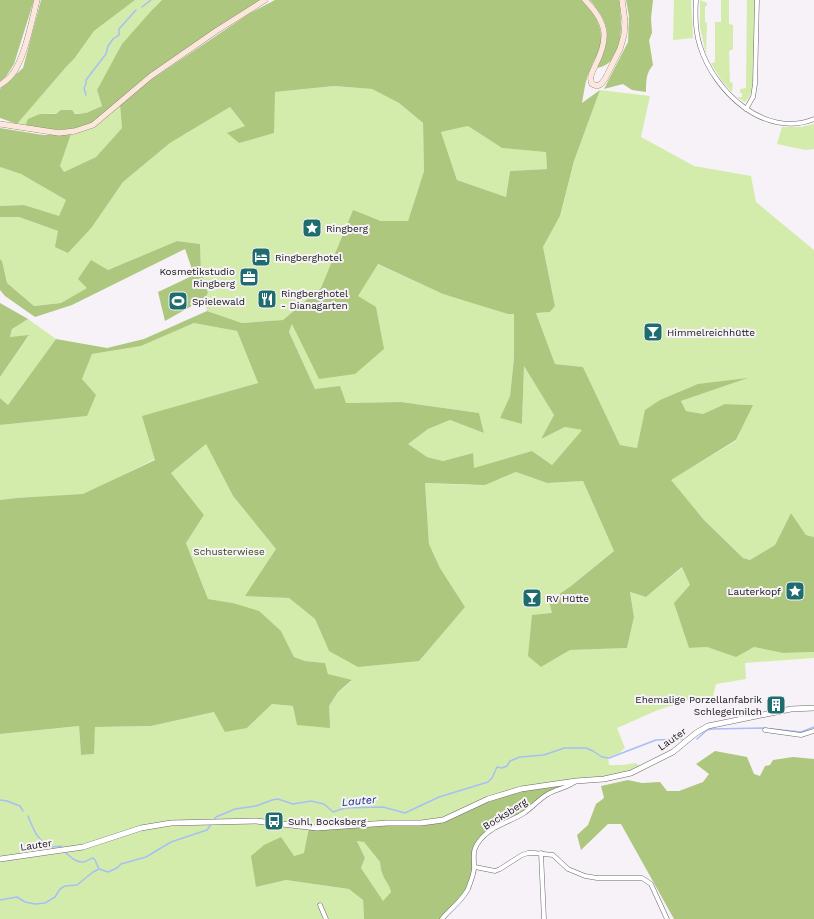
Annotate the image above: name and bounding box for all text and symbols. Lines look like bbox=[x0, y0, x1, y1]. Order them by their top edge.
place icon: Ringberg bbox=[301, 217, 323, 239]
place label: Ringberg bbox=[326, 223, 369, 234]
hotel icon: Ringberghotel bbox=[250, 246, 272, 268]
place label: Ringberghotel bbox=[275, 252, 342, 263]
place label: Kosmetikstudio Ringberg bbox=[159, 266, 236, 289]
office icon: Kosmetikstudio Ringberg bbox=[238, 266, 260, 288]
restaurant icon: Ringberghotel - Dianagarten bbox=[256, 288, 278, 310]
place label: Ringberghotel - Dianagarten bbox=[281, 288, 348, 311]
sports icon: Spielewald bbox=[167, 290, 189, 312]
place label: Spielewald bbox=[192, 296, 245, 307]
bar icon: Himmelreichhütte bbox=[642, 321, 664, 343]
place label: Himmelreichhütte bbox=[667, 327, 755, 338]
park label: Schusterwiese bbox=[193, 546, 265, 557]
place icon: Lauterkopf bbox=[784, 580, 806, 602]
place label: Lauterkopf bbox=[728, 586, 781, 597]
bar icon: RV Hütte bbox=[521, 587, 543, 609]
place label: RV Hütte bbox=[546, 593, 589, 604]
place label: Ehemalige Porzellanfabrik Schlegelmilch bbox=[635, 694, 762, 717]
building icon: Ehemalige Porzellanfabrik Schlegelmilch bbox=[765, 694, 787, 716]
street label: Lauter bbox=[656, 725, 688, 753]
water label: Lauter bbox=[341, 793, 378, 809]
street label: Bocksberg bbox=[481, 796, 530, 832]
bus stop icon: Suhl, Bocksberg bbox=[263, 810, 285, 832]
place label: Suhl, Bocksberg bbox=[288, 816, 367, 827]
street label: Lauter bbox=[19, 837, 53, 853]

